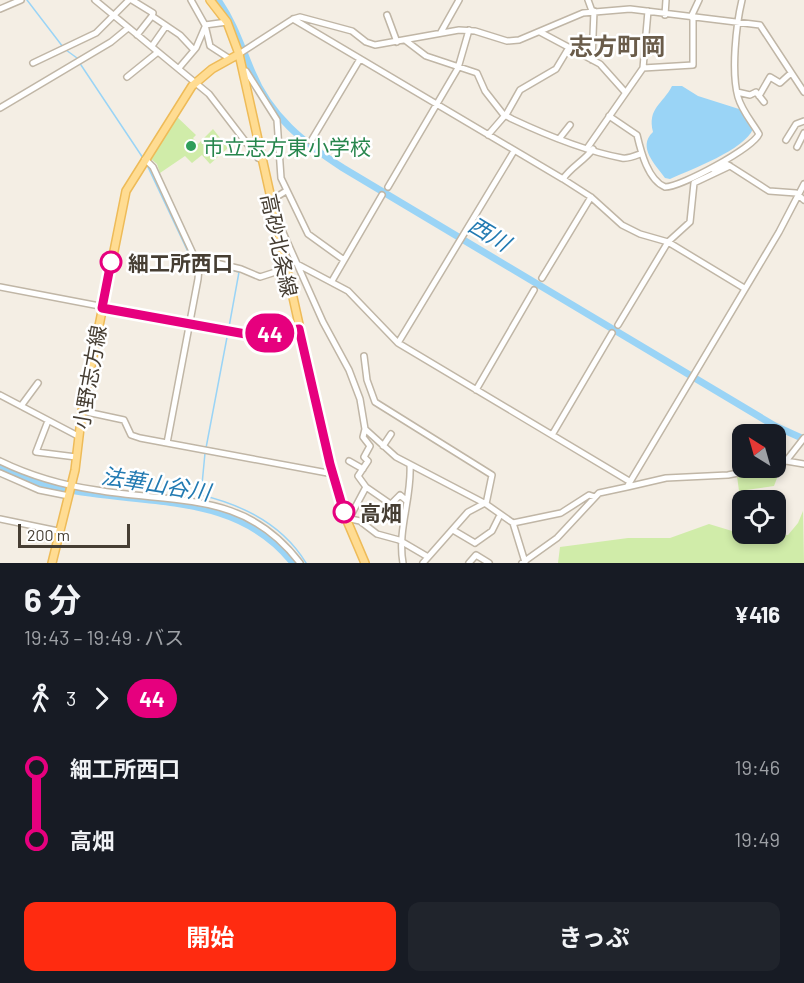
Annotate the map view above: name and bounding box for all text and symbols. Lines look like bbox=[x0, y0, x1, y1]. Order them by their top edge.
district label: 志方町岡 bbox=[569, 31, 665, 60]
place label: 市立志方東小学校 bbox=[203, 134, 371, 159]
marker: 市立志方東小学校 bbox=[184, 139, 198, 153]
street label: 高砂北条線 bbox=[257, 191, 303, 299]
water label: 西川 bbox=[464, 211, 517, 257]
place label: 細工所西口 bbox=[128, 250, 233, 275]
marker: 細工所西口 bbox=[100, 251, 122, 273]
line badge: 44 bbox=[243, 314, 297, 352]
text: 44 bbox=[257, 321, 283, 346]
street label: 小野志方線 bbox=[68, 323, 110, 431]
north arrow bbox=[732, 424, 786, 478]
map controls bbox=[732, 424, 786, 544]
water label: 法華山谷川 bbox=[100, 462, 214, 505]
button: locate bbox=[732, 490, 786, 544]
place label: 高畑 bbox=[360, 500, 402, 525]
marker: 高畑 bbox=[333, 501, 355, 523]
scale bar bbox=[18, 521, 130, 548]
text: 200 m bbox=[27, 525, 70, 544]
text: 6 分 bbox=[24, 579, 81, 619]
text: ¥416 bbox=[734, 601, 780, 627]
text: 19:43 – 19:49 · バス bbox=[24, 625, 184, 649]
icon: walk bbox=[24, 682, 57, 715]
icon: forward bbox=[85, 682, 118, 715]
text: 3 bbox=[66, 686, 76, 710]
text: 44 bbox=[139, 686, 165, 711]
text: 細工所西口 bbox=[70, 755, 180, 781]
text: 19:46 bbox=[734, 755, 780, 779]
text: 高畑 bbox=[70, 827, 114, 853]
text: 19:49 bbox=[734, 827, 780, 851]
button: 開始 bbox=[24, 902, 396, 971]
button: きっぷ bbox=[408, 902, 780, 971]

